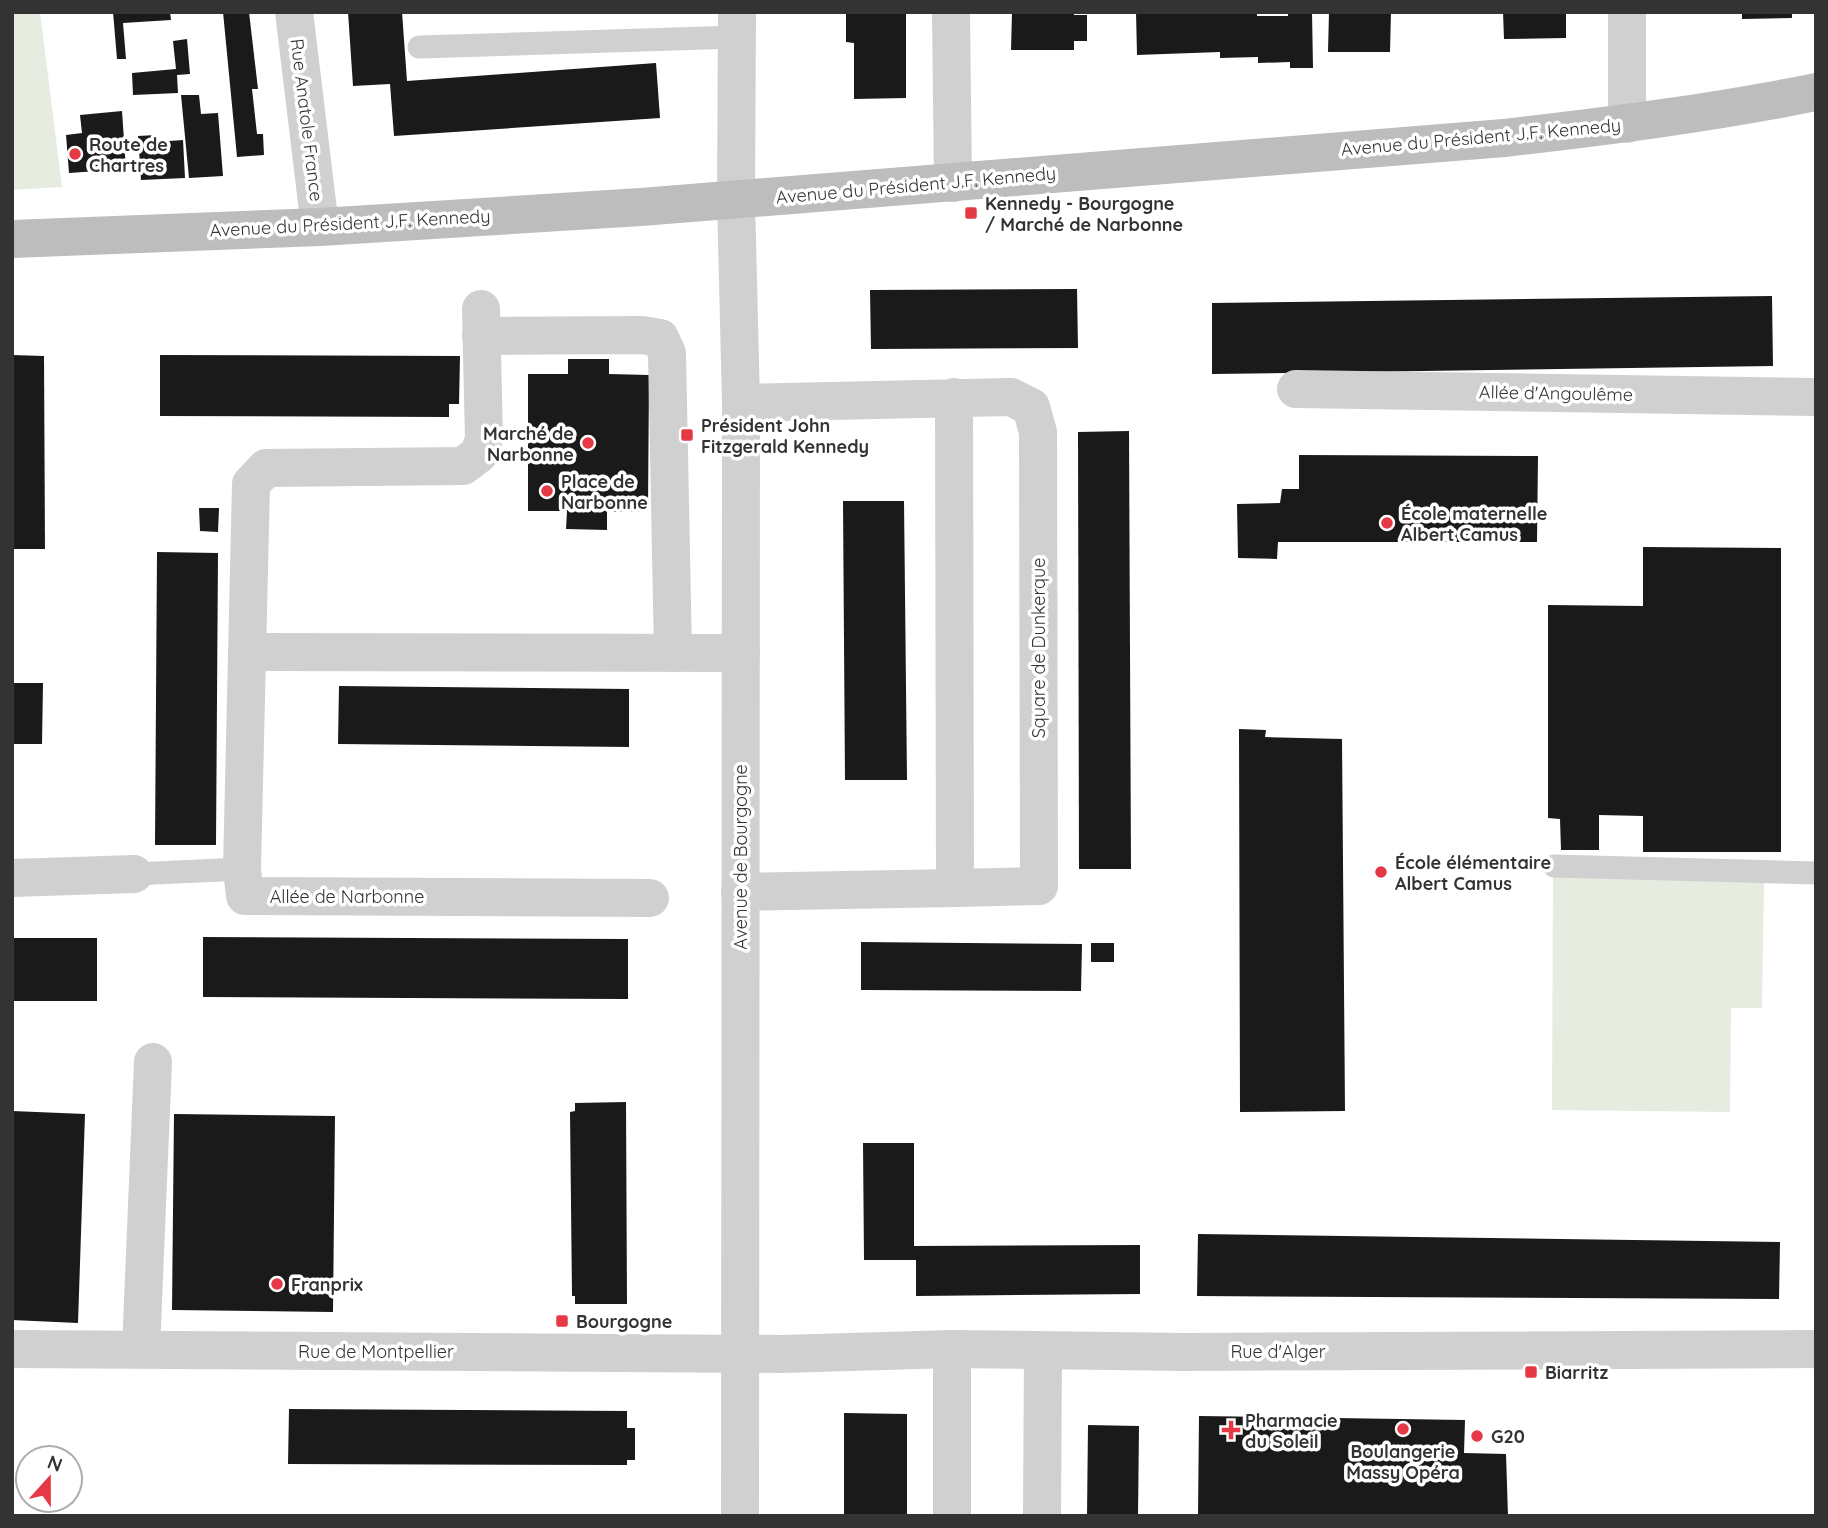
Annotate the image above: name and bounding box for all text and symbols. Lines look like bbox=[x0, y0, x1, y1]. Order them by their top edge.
street label: Rue Anatole France bbox=[286, 37, 328, 203]
street label: Avenue du Président J.F. Kennedy bbox=[1340, 113, 1622, 161]
place label: Route de Chartres bbox=[89, 133, 168, 177]
marker: Route de Chartres bbox=[67, 146, 83, 162]
street label: Avenue du Président J.F. Kennedy bbox=[775, 161, 1057, 209]
place label: Kennedy - Bourgogne / Marché de Narbonne bbox=[985, 192, 1183, 236]
street label: Avenue du Président J.F. Kennedy bbox=[209, 204, 491, 242]
marker: Kennedy - Bourgogne / Marché de Narbonne bbox=[963, 205, 979, 221]
street label: Allée d'Angoulême bbox=[1479, 380, 1633, 406]
place label: Président John Fitzgerald Kennedy bbox=[701, 414, 869, 458]
place label: Marché de Narbonne bbox=[483, 422, 574, 466]
marker: Président John Fitzgerald Kennedy bbox=[679, 427, 695, 443]
marker: Marché de Narbonne bbox=[580, 435, 596, 451]
place label: Place de Narbonne bbox=[561, 470, 648, 514]
marker: Place de Narbonne bbox=[539, 483, 555, 499]
place label: École maternelle Albert Camus bbox=[1401, 502, 1547, 546]
marker: École maternelle Albert Camus bbox=[1379, 515, 1395, 531]
street label: Square de Dunkerque bbox=[1027, 558, 1050, 738]
street label: Avenue de Bourgogne bbox=[729, 764, 752, 950]
place label: École élémentaire Albert Camus bbox=[1395, 851, 1551, 895]
marker: École élémentaire Albert Camus bbox=[1373, 864, 1389, 880]
street label: Allée de Narbonne bbox=[270, 885, 424, 908]
place label: Franprix bbox=[291, 1273, 363, 1296]
marker: Franprix bbox=[269, 1276, 285, 1292]
place label: Bourgogne bbox=[576, 1310, 672, 1333]
marker: Bourgogne bbox=[554, 1313, 570, 1329]
street label: Rue de Montpellier bbox=[298, 1340, 454, 1363]
street label: Rue d'Alger bbox=[1230, 1340, 1326, 1363]
place label: Biarritz bbox=[1545, 1361, 1609, 1384]
marker: Biarritz bbox=[1523, 1364, 1539, 1380]
place label: Pharmacie du Soleil bbox=[1245, 1409, 1338, 1453]
marker: Boulangerie Massy Opéra bbox=[1395, 1421, 1411, 1437]
marker: Pharmacie du Soleil bbox=[1223, 1422, 1239, 1438]
place label: G20 bbox=[1491, 1425, 1525, 1448]
marker: G20 bbox=[1469, 1428, 1485, 1444]
place label: Boulangerie Massy Opéra bbox=[1346, 1440, 1460, 1484]
north arrow bbox=[14, 1444, 84, 1514]
text: N bbox=[44, 1449, 66, 1477]

